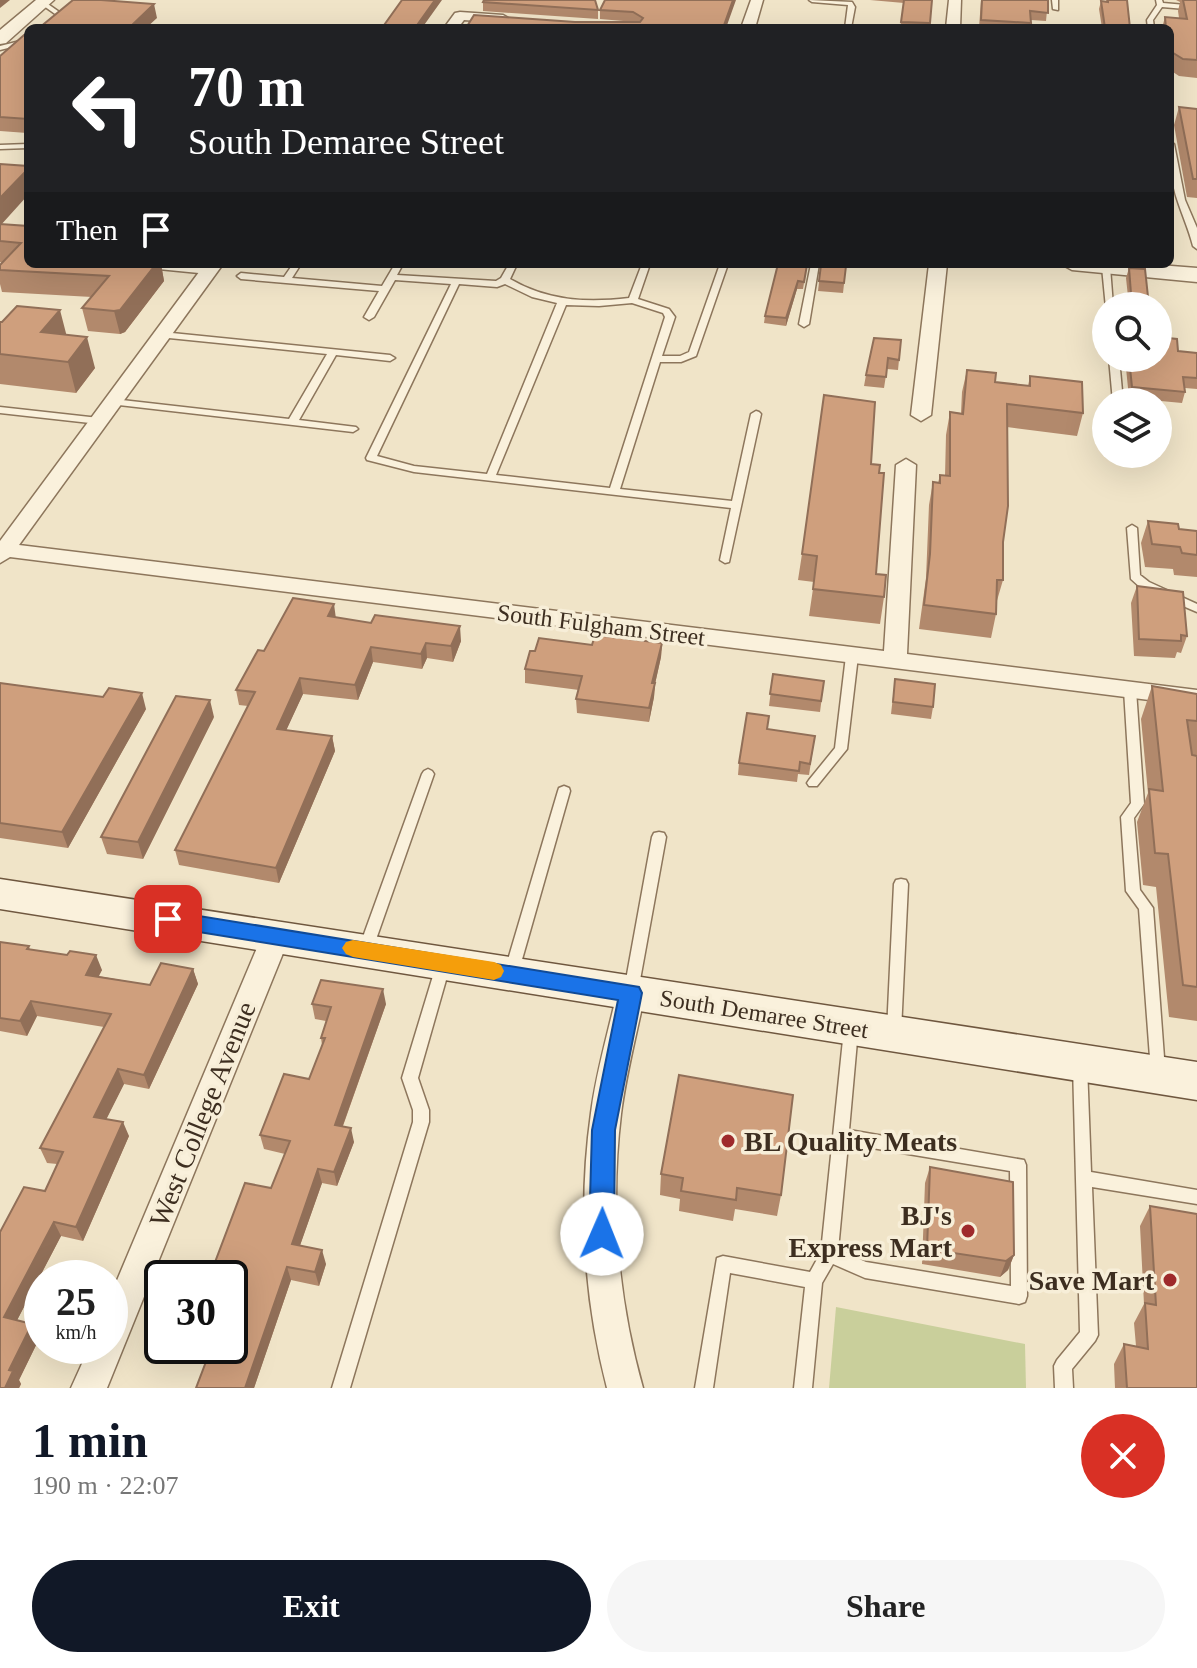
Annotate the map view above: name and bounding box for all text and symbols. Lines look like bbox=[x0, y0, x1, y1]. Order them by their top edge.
icon: left bbox=[56, 56, 160, 160]
text: 70 m bbox=[188, 56, 305, 118]
text: South Demaree Street bbox=[188, 122, 504, 162]
icon: arrive bbox=[134, 208, 178, 252]
text: Then bbox=[56, 213, 118, 246]
map controls bbox=[1092, 292, 1172, 468]
button: search bbox=[1092, 292, 1172, 372]
button: layers bbox=[1092, 388, 1172, 468]
street label: South Fulgham Street bbox=[496, 599, 707, 651]
pin bbox=[134, 885, 202, 953]
icon: arrive bbox=[146, 897, 190, 941]
street label: South Demaree Street bbox=[658, 985, 870, 1043]
street label: West College Avenue bbox=[143, 997, 262, 1231]
place label: BL Quality Meats bbox=[744, 1126, 957, 1157]
marker: BL Quality Meats bbox=[719, 1132, 737, 1150]
position arrow bbox=[560, 1192, 644, 1276]
place label: BJ's Express Mart bbox=[788, 1200, 953, 1263]
marker: BJ's Express Mart bbox=[959, 1222, 977, 1240]
speed limit sign: 30 bbox=[144, 1260, 248, 1364]
place label: Save Mart bbox=[1029, 1265, 1155, 1296]
marker: Save Mart bbox=[1161, 1271, 1179, 1289]
text: 25 bbox=[56, 1279, 96, 1324]
text: km/h bbox=[55, 1321, 97, 1343]
text: 1 min bbox=[32, 1414, 148, 1467]
button: close bbox=[1081, 1414, 1165, 1498]
text: 190 m · 22:07 bbox=[32, 1471, 179, 1500]
button: Exit bbox=[32, 1560, 591, 1652]
button: Share bbox=[607, 1560, 1165, 1652]

